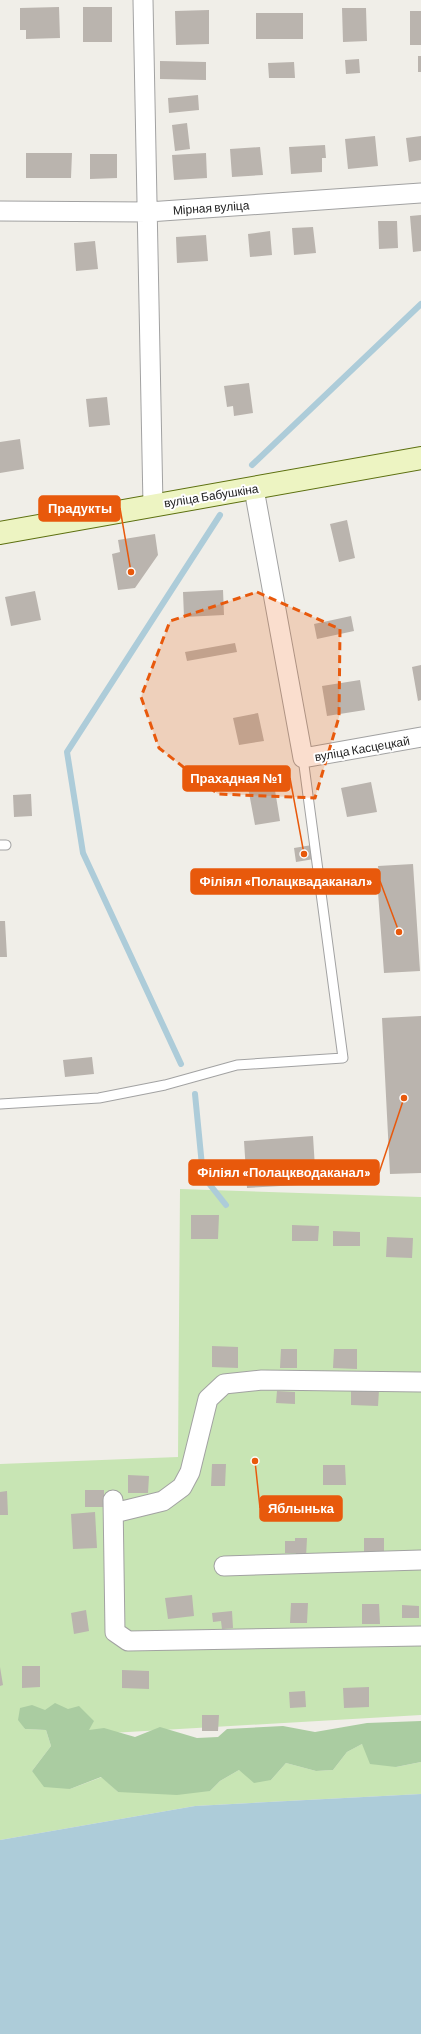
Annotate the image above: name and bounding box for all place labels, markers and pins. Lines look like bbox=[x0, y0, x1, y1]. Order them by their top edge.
callout: Прадукты bbox=[39, 496, 120, 521]
callout: Прахадная №1 bbox=[183, 766, 290, 791]
callout: Філіял «Полацквадаканал» bbox=[191, 869, 380, 894]
callout: Філіял «Полацкводаканал» bbox=[189, 1160, 379, 1185]
callout: Яблынька bbox=[260, 1496, 342, 1521]

